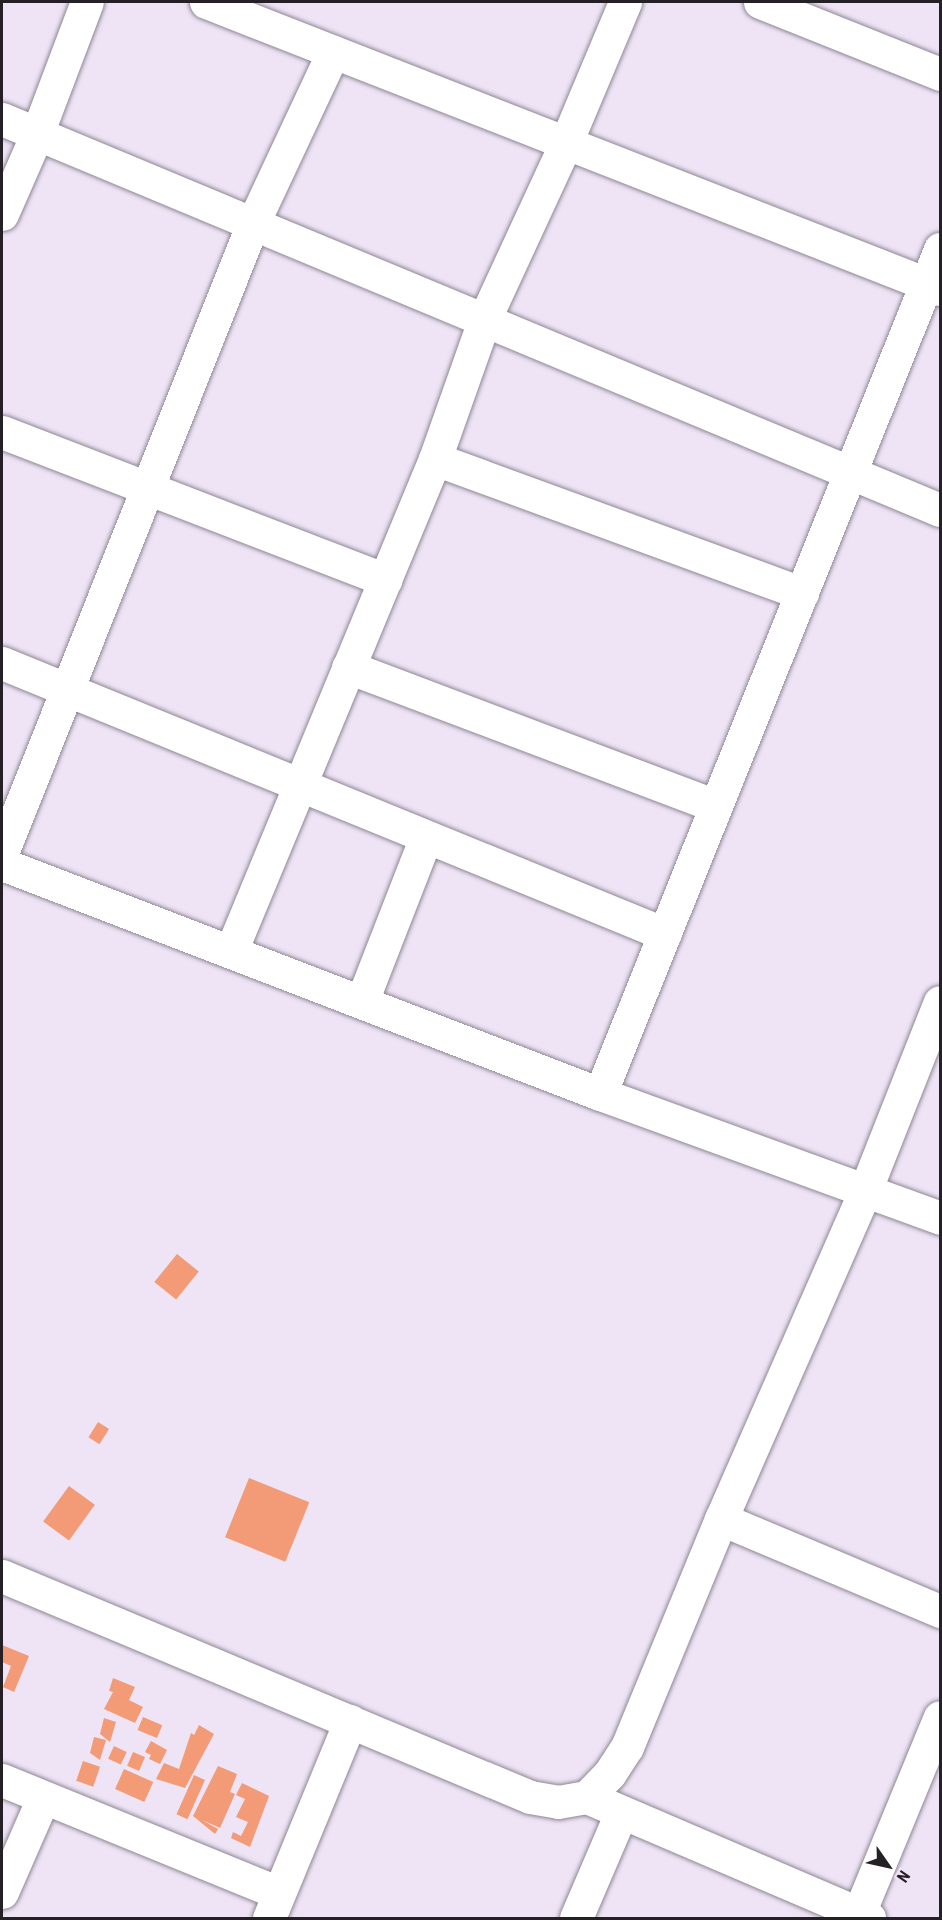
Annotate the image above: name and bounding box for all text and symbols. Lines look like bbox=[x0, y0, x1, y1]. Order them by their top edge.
north arrow bbox=[858, 1836, 918, 1896]
text: N bbox=[893, 1867, 914, 1886]

